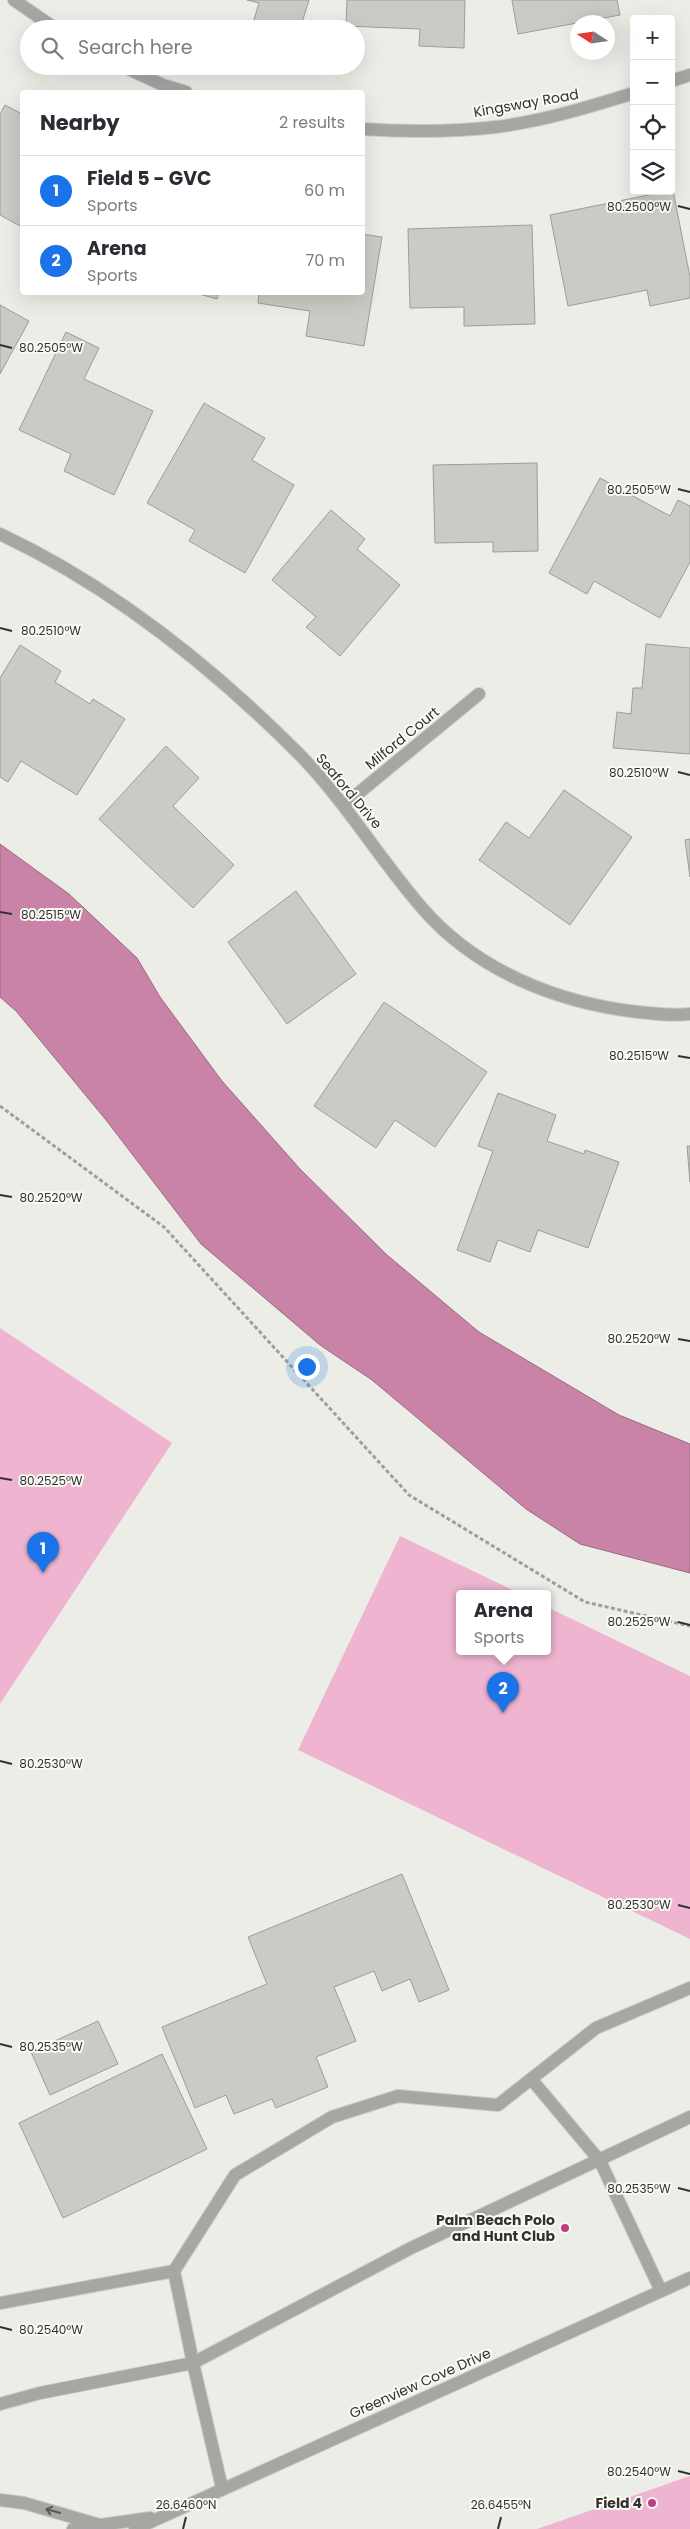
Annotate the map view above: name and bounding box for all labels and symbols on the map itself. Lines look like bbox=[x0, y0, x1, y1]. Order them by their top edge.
north arrow bbox=[570, 15, 615, 60]
street label: Kingsway Road bbox=[472, 84, 580, 122]
text: 80.2500°W bbox=[607, 198, 671, 215]
text: 80.2505°W bbox=[19, 339, 83, 356]
text: 80.2505°W bbox=[607, 481, 671, 498]
text: 80.2510°W bbox=[21, 622, 81, 639]
street label: Milford Court bbox=[361, 702, 443, 774]
street label: Seaford Drive bbox=[311, 749, 387, 833]
text: 80.2510°W bbox=[609, 764, 669, 781]
text: 80.2515°W bbox=[21, 906, 81, 923]
text: 80.2515°W bbox=[609, 1047, 669, 1064]
text: 80.2520°W bbox=[19, 1189, 83, 1206]
text: 80.2520°W bbox=[607, 1330, 671, 1347]
your location bbox=[294, 1354, 320, 1380]
text: 80.2525°W bbox=[19, 1472, 83, 1489]
pin: 1 bbox=[27, 1532, 59, 1573]
text: 80.2525°W bbox=[607, 1613, 671, 1630]
pin: 2 bbox=[487, 1672, 519, 1713]
text: 80.2530°W bbox=[19, 1755, 83, 1772]
text: 80.2530°W bbox=[607, 1896, 671, 1913]
text: 80.2535°W bbox=[19, 2038, 83, 2055]
text: 80.2535°W bbox=[607, 2180, 671, 2197]
place label: Palm Beach Polo and Hunt Club bbox=[436, 2210, 555, 2246]
marker: Palm Beach Polo and Hunt Club bbox=[559, 2222, 571, 2234]
text: 80.2540°W bbox=[19, 2321, 83, 2338]
street label: Greenview Cove Drive bbox=[346, 2343, 494, 2423]
text: 80.2540°W bbox=[607, 2463, 671, 2480]
place label: Field 4 bbox=[596, 2493, 642, 2513]
text: 26.6460°N bbox=[156, 2496, 216, 2513]
text: 26.6455°N bbox=[471, 2496, 531, 2513]
marker: Field 4 bbox=[646, 2497, 658, 2509]
one-way arrow bbox=[45, 2506, 61, 2516]

